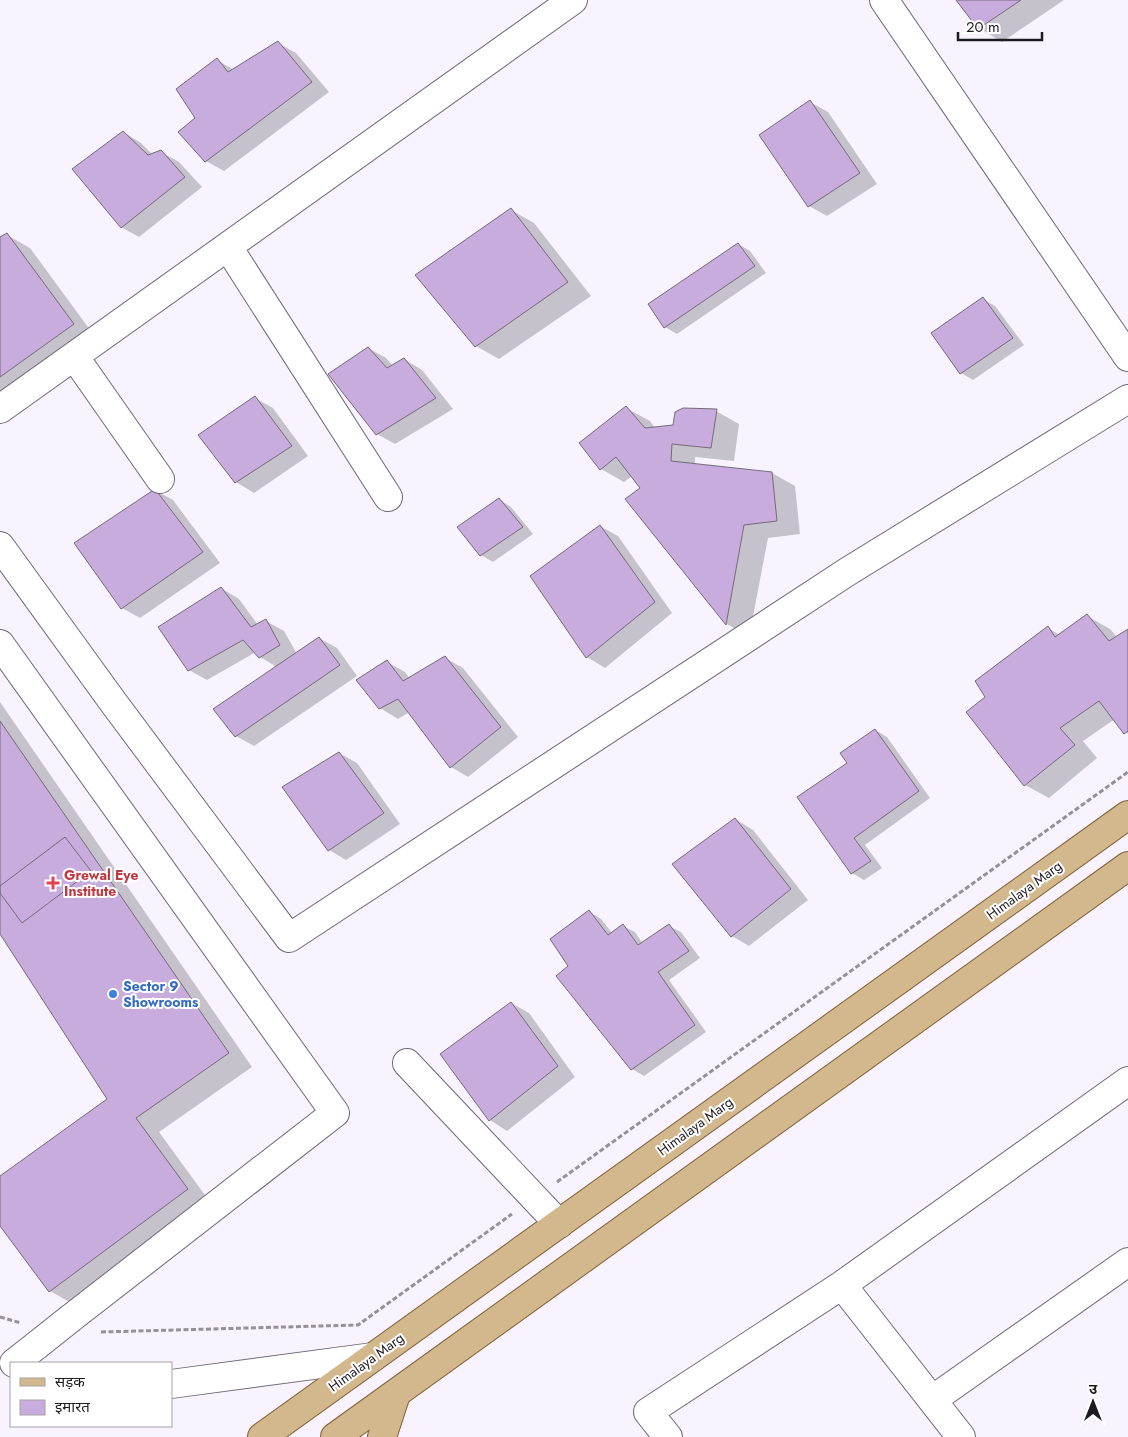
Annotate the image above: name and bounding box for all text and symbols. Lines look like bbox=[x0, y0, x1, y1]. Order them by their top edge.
scale bar bbox=[958, 10, 1042, 42]
text: 20 m bbox=[966, 16, 1000, 38]
street label: Himalaya Marg bbox=[982, 856, 1066, 924]
place label: Grewal Eye Institute bbox=[64, 865, 138, 901]
marker: Grewal Eye Institute bbox=[46, 876, 60, 890]
place label: Sector 9 Showrooms bbox=[123, 976, 199, 1012]
marker: Sector 9 Showrooms bbox=[107, 988, 119, 1000]
street label: Himalaya Marg bbox=[653, 1092, 737, 1160]
street label: Himalaya Marg bbox=[324, 1328, 408, 1396]
legend bbox=[10, 1362, 172, 1427]
text: सड़क bbox=[55, 1371, 85, 1393]
north arrow bbox=[1068, 1377, 1118, 1427]
text: उ bbox=[1089, 1379, 1098, 1399]
text: इमारत bbox=[55, 1396, 90, 1418]

